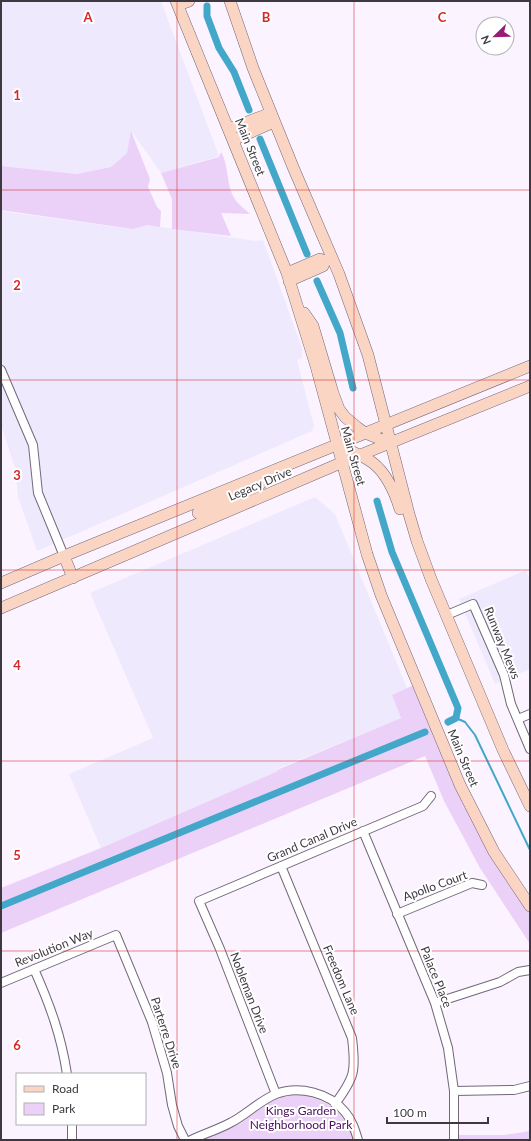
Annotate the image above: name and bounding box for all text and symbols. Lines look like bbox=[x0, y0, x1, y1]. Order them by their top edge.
text: A bbox=[82, 9, 93, 25]
text: B bbox=[262, 9, 271, 25]
text: C bbox=[438, 9, 447, 25]
north arrow bbox=[475, 16, 515, 56]
text: N bbox=[478, 34, 493, 47]
text: 1 bbox=[13, 87, 21, 103]
street label: Main Street bbox=[232, 116, 269, 179]
text: 2 bbox=[13, 277, 21, 293]
street label: Main Street bbox=[338, 424, 369, 488]
street label: Legacy Drive bbox=[226, 463, 294, 504]
text: 3 bbox=[13, 467, 21, 483]
street label: Runway Mews bbox=[481, 605, 524, 681]
text: 4 bbox=[13, 657, 21, 673]
street label: Main Street bbox=[445, 727, 483, 790]
street label: Grand Canal Drive bbox=[264, 814, 359, 865]
text: 5 bbox=[13, 847, 21, 863]
street label: Apollo Court bbox=[401, 867, 470, 904]
street label: Revolution Way bbox=[12, 925, 96, 970]
street label: Freedom Lane bbox=[320, 942, 363, 1017]
street label: Palace Place bbox=[417, 944, 456, 1010]
street label: Nobleman Drive bbox=[227, 950, 272, 1036]
street label: Parterre Drive bbox=[148, 995, 185, 1071]
text: 6 bbox=[13, 1037, 21, 1053]
legend bbox=[16, 1073, 146, 1125]
text: Road bbox=[52, 1081, 79, 1096]
scale bar bbox=[387, 1099, 488, 1125]
text: Park bbox=[52, 1101, 76, 1116]
park label: Kings Garden Neighborhood Park bbox=[250, 1103, 353, 1132]
text: 100 m bbox=[393, 1105, 427, 1120]

